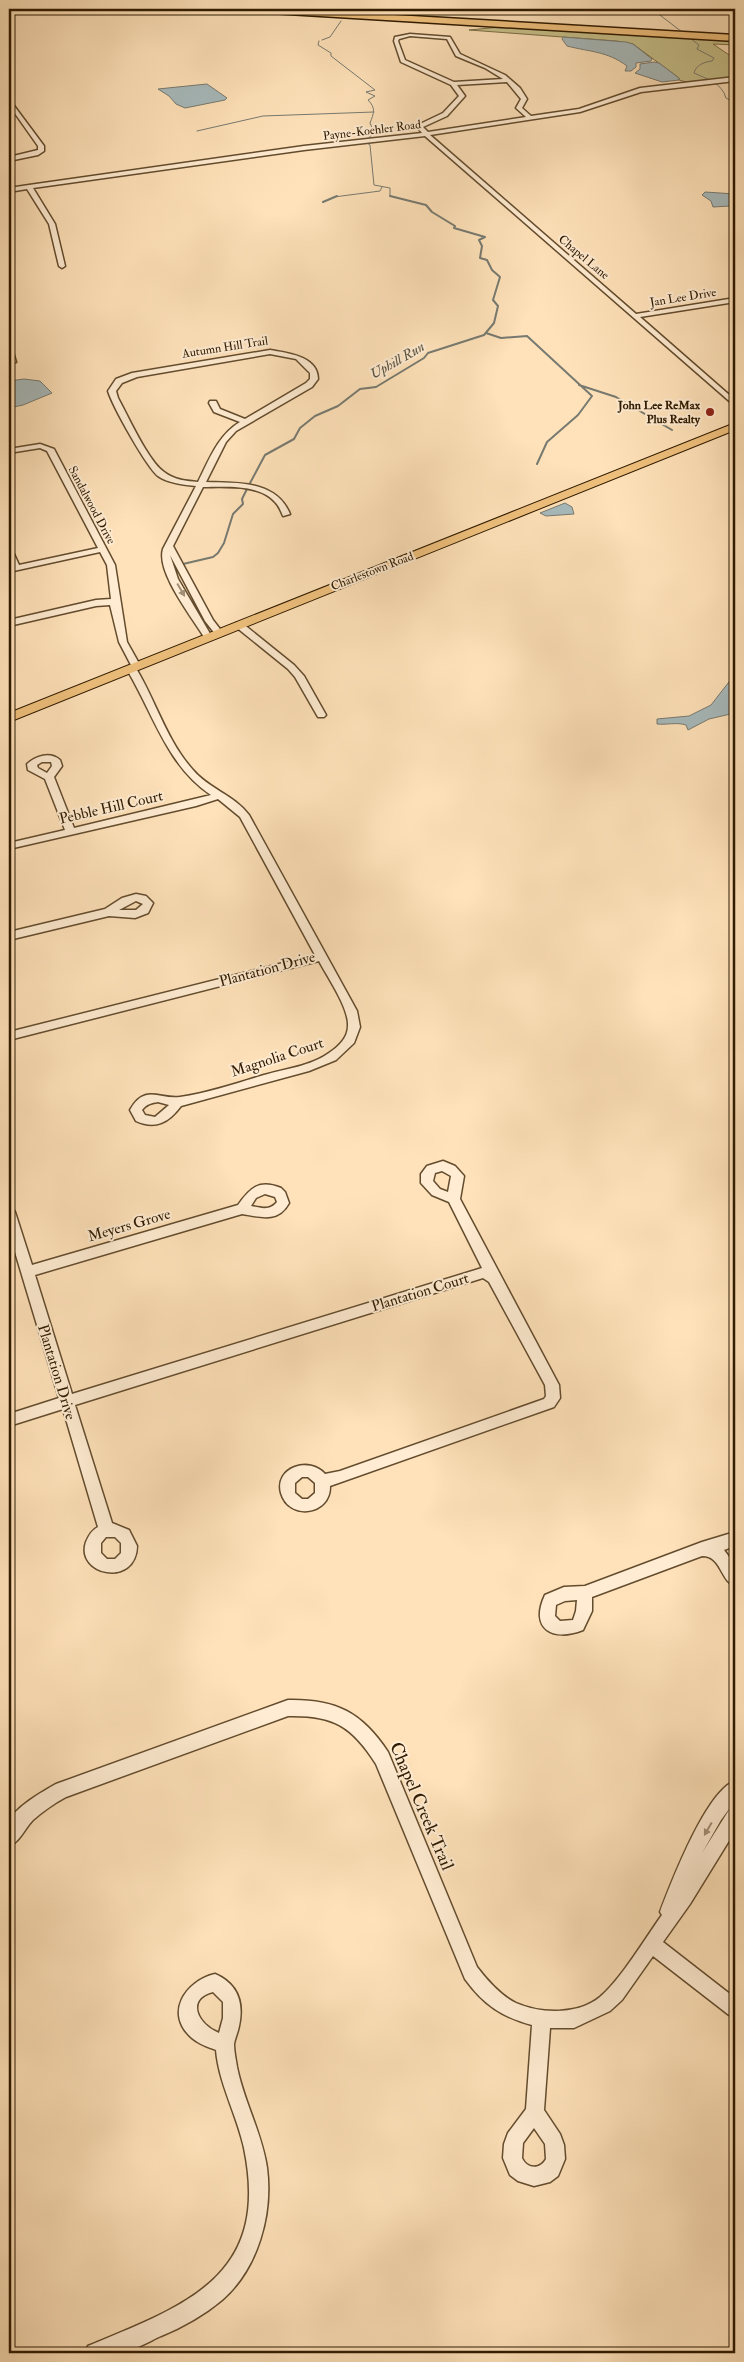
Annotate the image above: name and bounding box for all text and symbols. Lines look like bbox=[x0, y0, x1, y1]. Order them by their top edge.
street label: Payne-Koehler Road bbox=[322, 117, 422, 144]
street label: Chapel Lane bbox=[555, 232, 612, 283]
street label: Jan Lee Drive bbox=[648, 285, 717, 310]
street label: Autumn Hill Trail bbox=[180, 333, 269, 362]
water label: Uphill Run bbox=[367, 338, 428, 383]
place label: John Lee ReMax Plus Realty bbox=[617, 398, 701, 427]
marker: John Lee ReMax Plus Realty bbox=[704, 406, 716, 418]
street label: Sandalwood Drive bbox=[65, 464, 118, 547]
street label: Charlestown Road bbox=[329, 549, 416, 594]
one-way arrow bbox=[177, 582, 185, 597]
street label: Pebble Hill Court bbox=[57, 786, 165, 829]
street label: Plantation Drive bbox=[217, 948, 317, 991]
street label: Magnolia Court bbox=[228, 1034, 326, 1081]
street label: Meyers Grove bbox=[86, 1205, 173, 1246]
street label: Plantation Court bbox=[369, 1269, 471, 1316]
street label: Plantation Drive bbox=[33, 1322, 80, 1422]
street label: Chapel Creek Trail bbox=[384, 1739, 459, 1874]
one-way arrow bbox=[703, 1822, 712, 1836]

